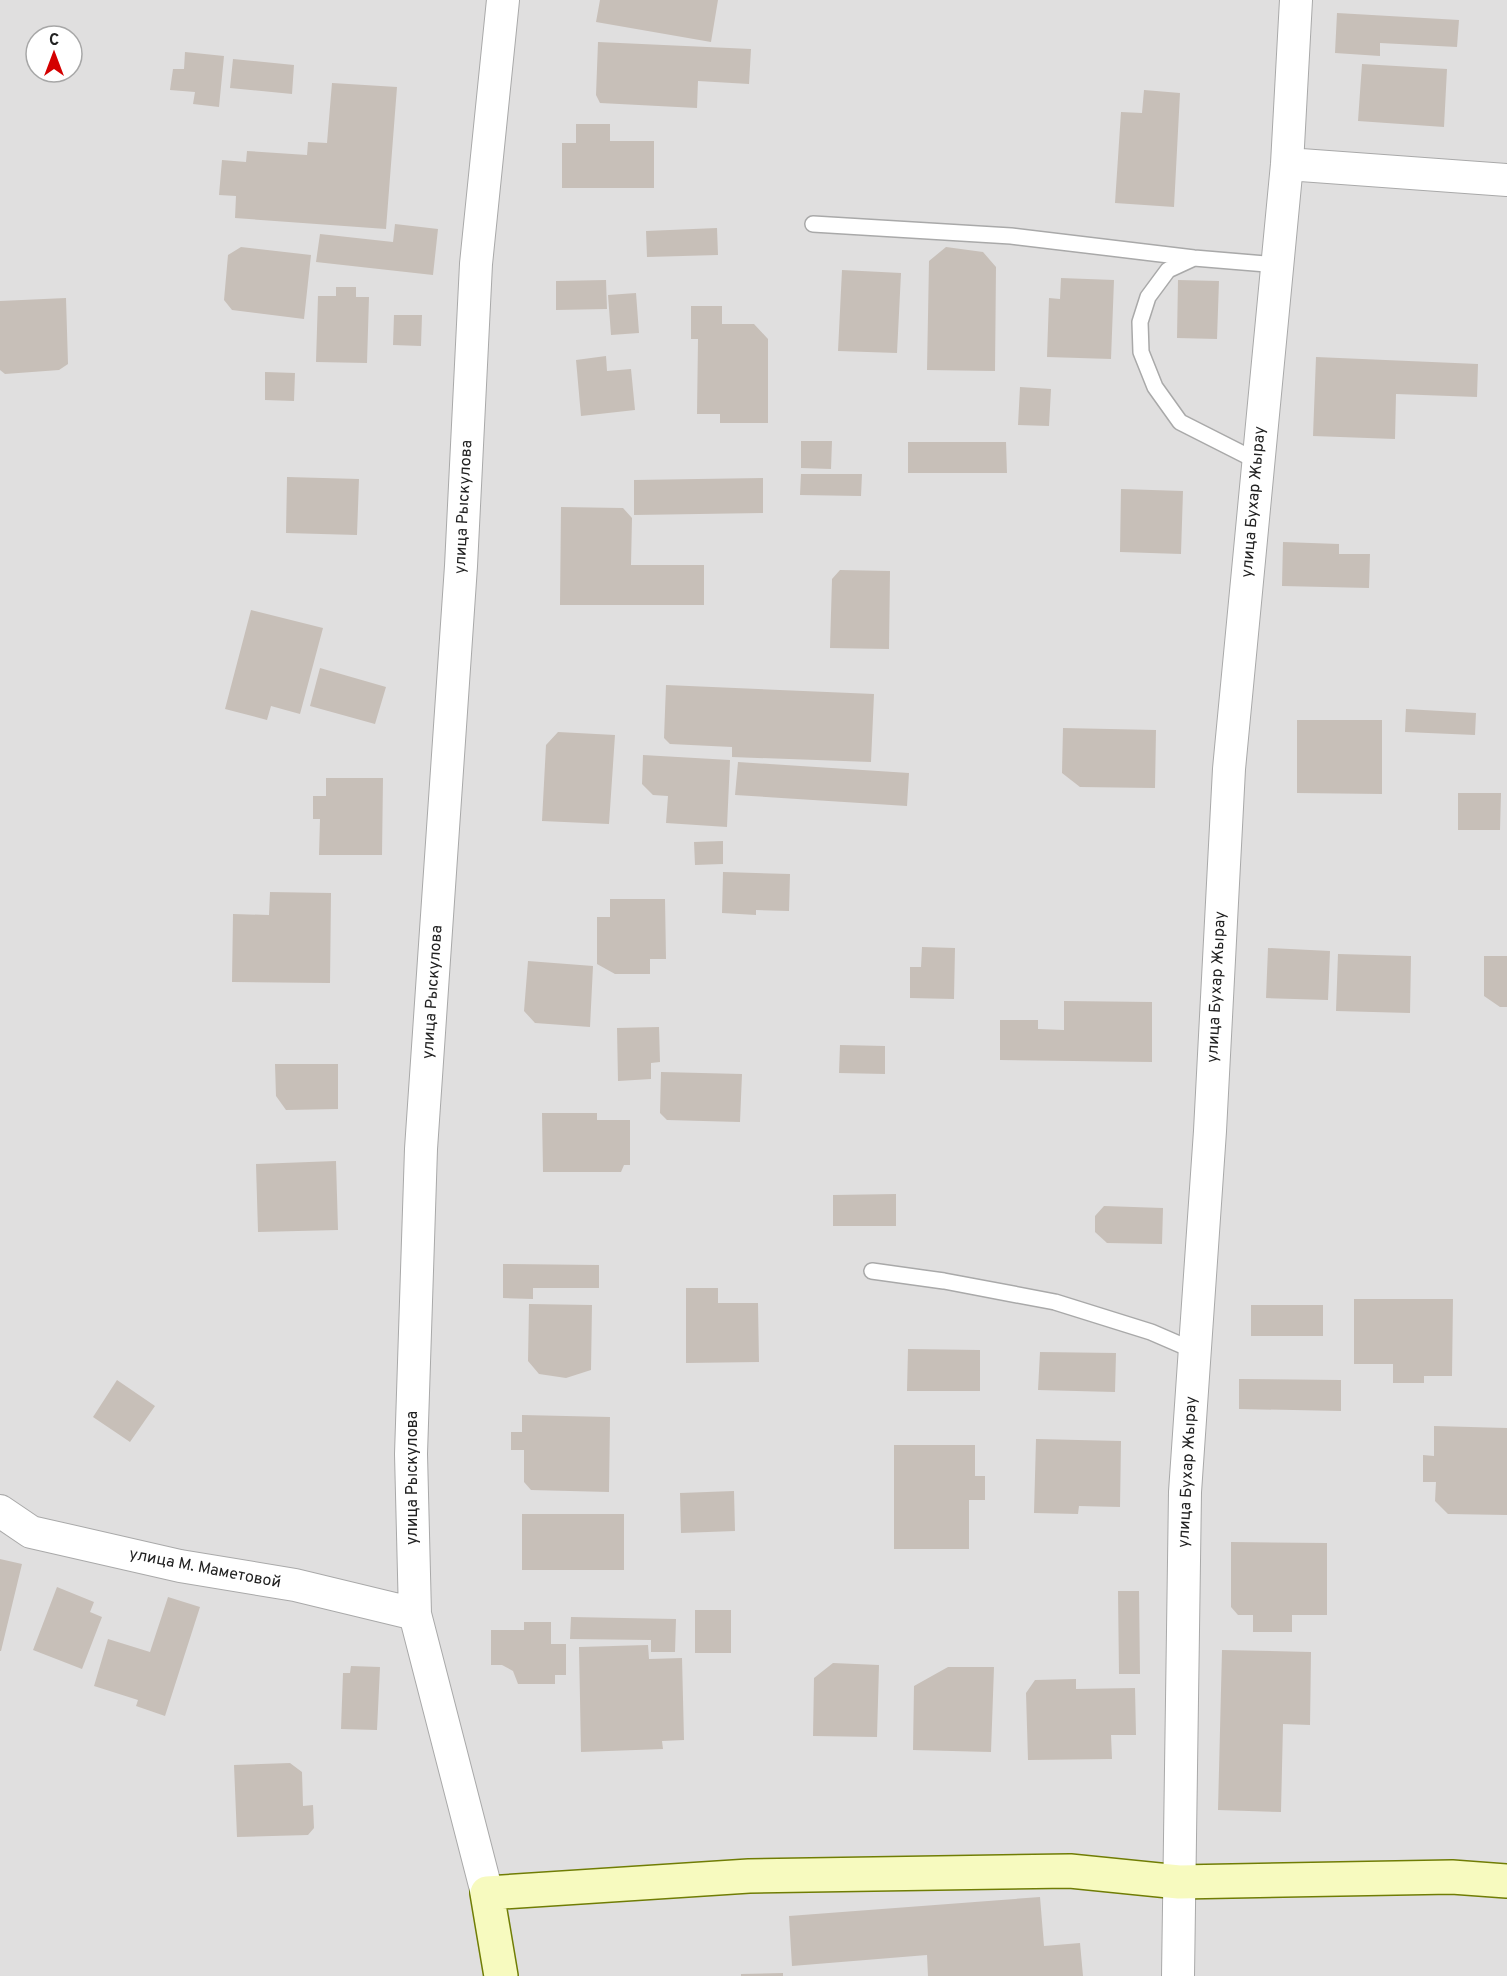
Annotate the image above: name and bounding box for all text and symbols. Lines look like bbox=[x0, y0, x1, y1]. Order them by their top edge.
north arrow bbox=[24, 24, 84, 84]
text: С bbox=[49, 31, 59, 51]
street label: улица Бухар Жырау bbox=[1237, 425, 1271, 579]
street label: улица Рыскулова bbox=[451, 439, 477, 575]
street label: улица Бухар Жырау bbox=[1203, 911, 1231, 1063]
street label: улица Рыскулова bbox=[418, 924, 448, 1060]
street label: улица Бухар Жырау bbox=[1174, 1396, 1202, 1548]
street label: улица Рыскулова bbox=[403, 1411, 423, 1545]
street label: улица М. Маметовой bbox=[127, 1544, 283, 1594]

